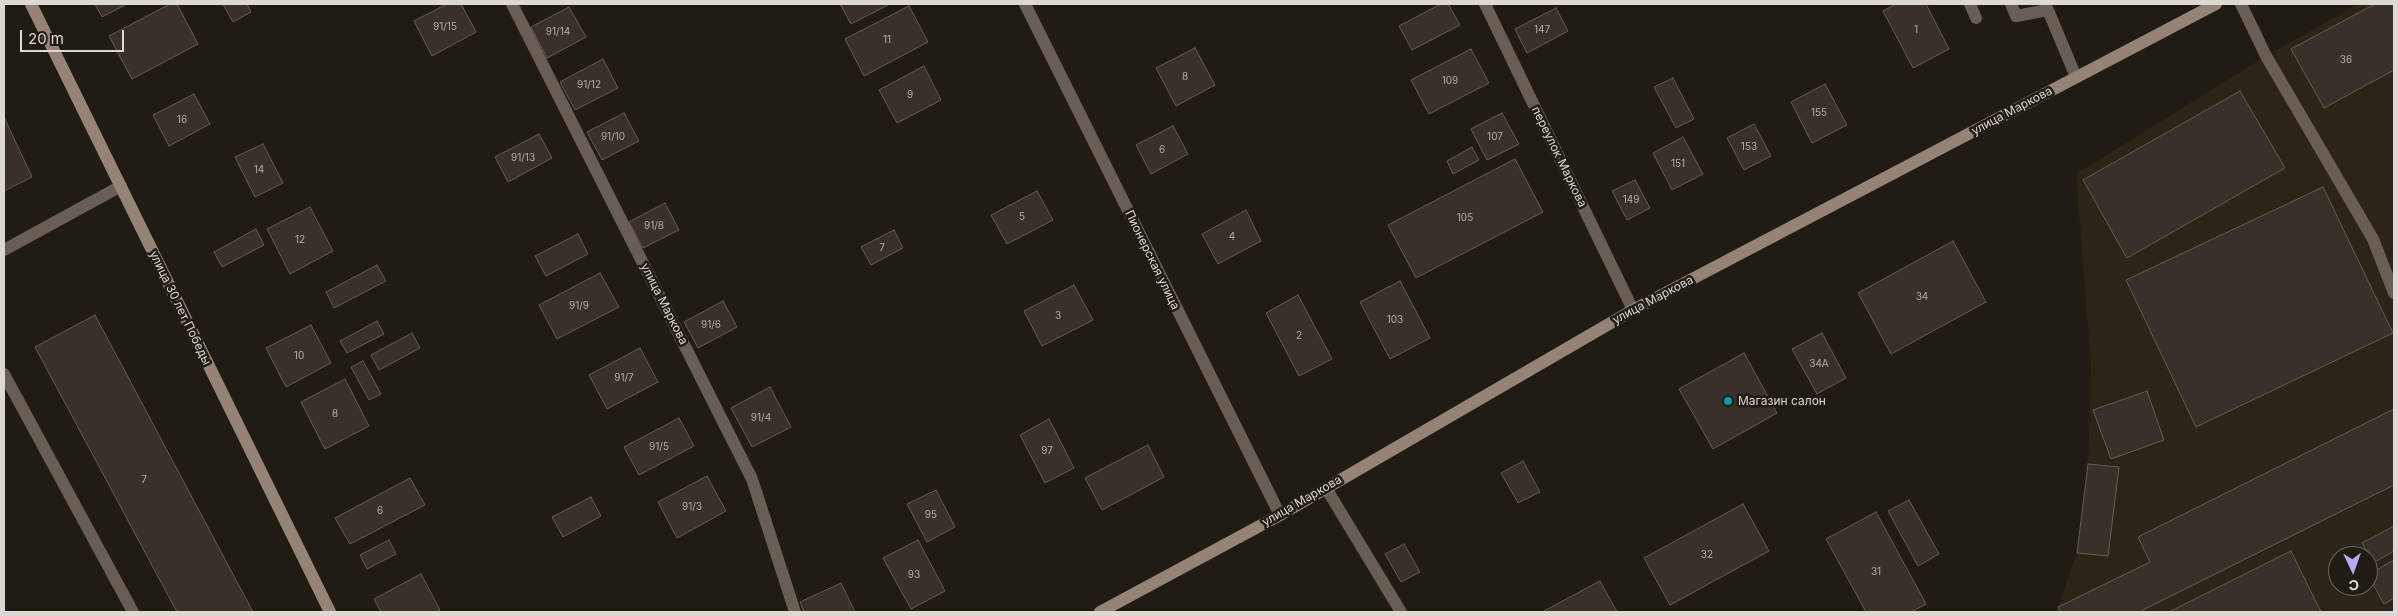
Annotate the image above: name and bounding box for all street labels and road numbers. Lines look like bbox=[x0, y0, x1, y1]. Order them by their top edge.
street label: улица Маркова bbox=[1969, 84, 2055, 138]
street label: переулок Маркова bbox=[1528, 104, 1590, 210]
street label: Пионерская улица bbox=[1122, 208, 1182, 312]
street label: улица 30 лет Победы bbox=[146, 249, 214, 367]
street label: улица Маркова bbox=[637, 261, 691, 347]
street label: улица Маркова bbox=[1610, 273, 1696, 327]
street label: улица Маркова bbox=[1260, 472, 1344, 530]

